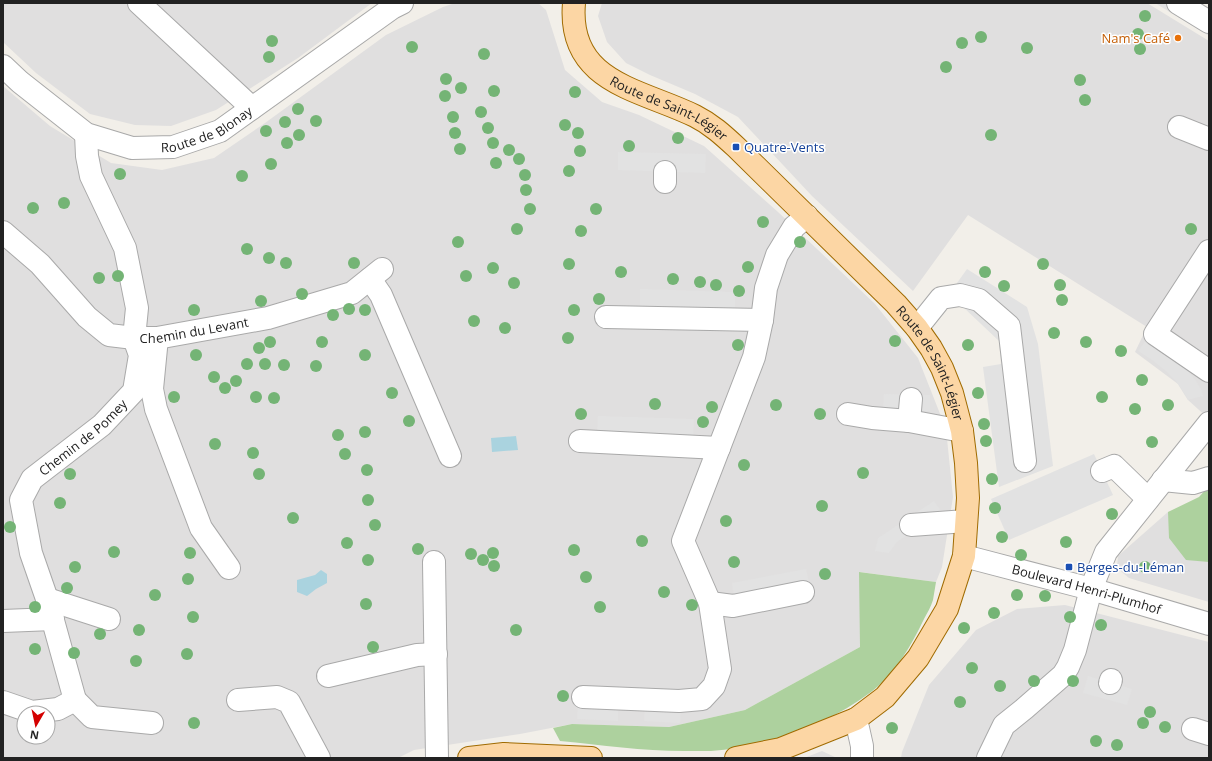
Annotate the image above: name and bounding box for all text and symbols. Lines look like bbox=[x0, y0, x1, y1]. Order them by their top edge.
place label: Nam's Café bbox=[1101, 29, 1170, 47]
marker: Nam's Café bbox=[1173, 33, 1183, 43]
street label: Route de Saint-Légier bbox=[607, 72, 732, 145]
street label: Route de Blonay bbox=[161, 102, 256, 156]
place label: Quatre-Vents bbox=[744, 138, 825, 156]
marker: Quatre-Vents bbox=[731, 142, 741, 152]
street label: Route de Saint-Légier bbox=[892, 302, 968, 423]
street label: Chemin du Levant bbox=[140, 313, 250, 347]
street label: Chemin de Pomey bbox=[35, 395, 131, 480]
place label: Berges-du-Léman bbox=[1077, 558, 1184, 576]
street label: Boulevard Henri-Plumhof bbox=[1010, 560, 1164, 619]
marker: Berges-du-Léman bbox=[1064, 562, 1074, 572]
north arrow bbox=[16, 705, 56, 745]
text: N bbox=[29, 727, 40, 743]

